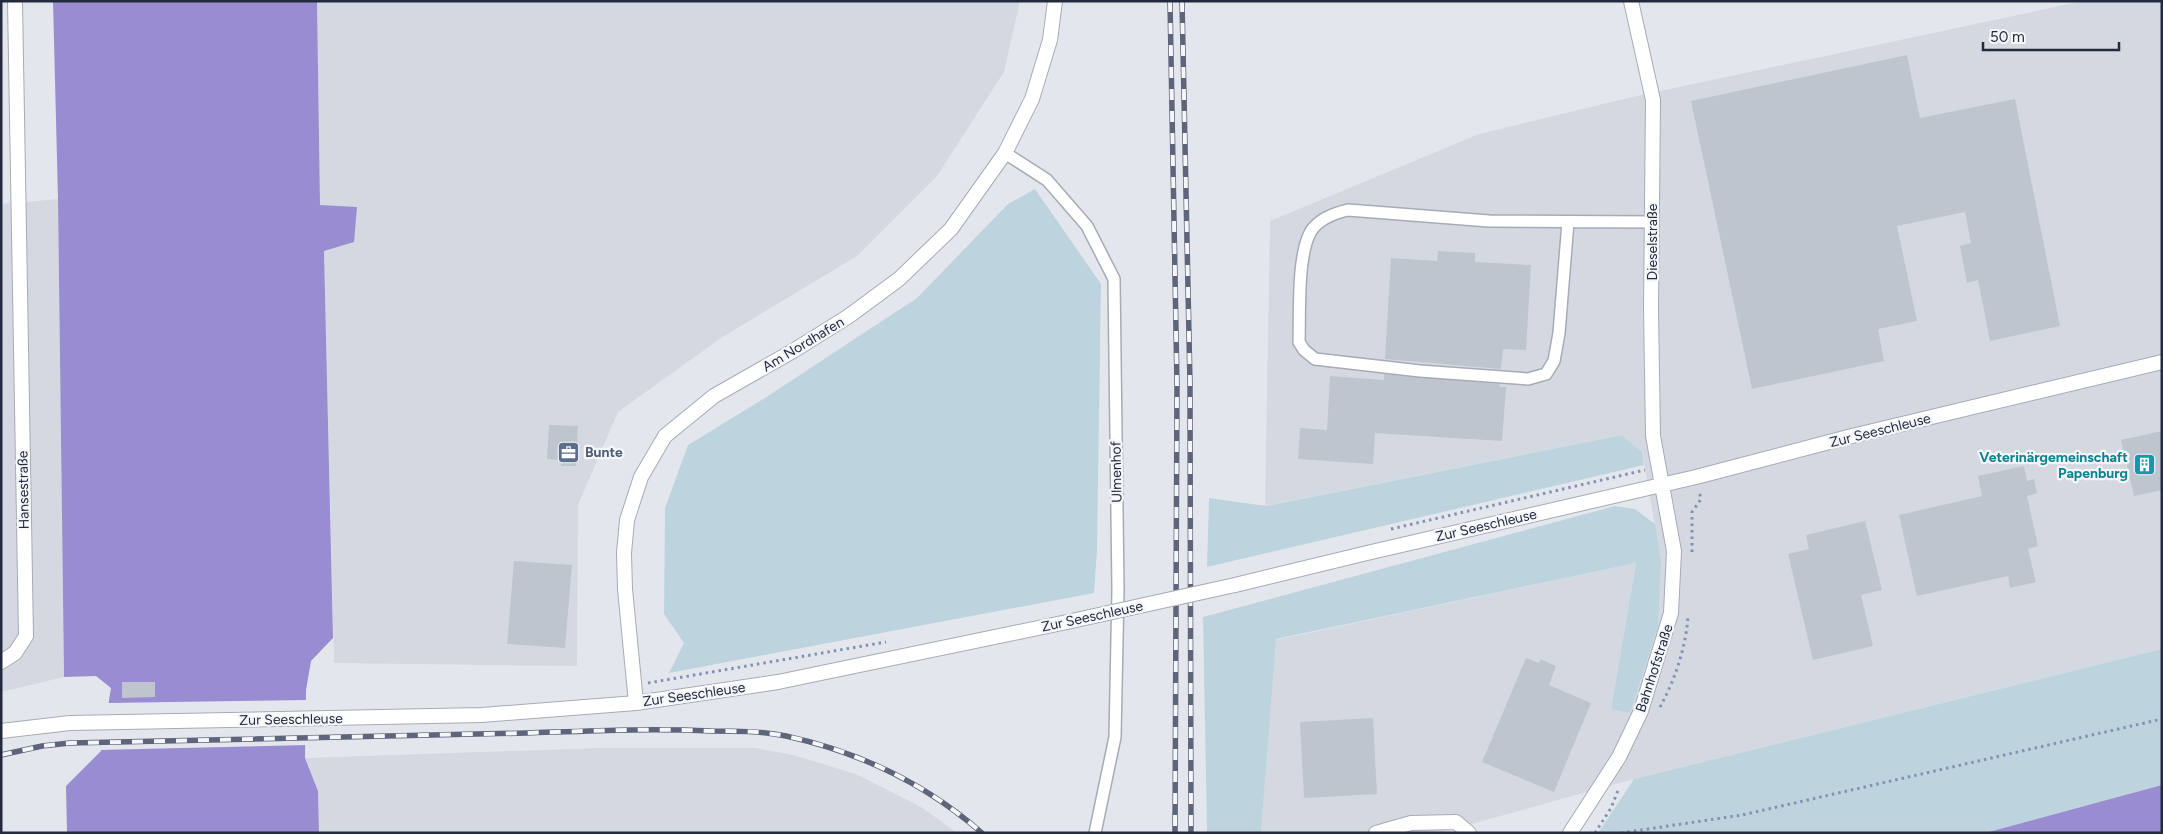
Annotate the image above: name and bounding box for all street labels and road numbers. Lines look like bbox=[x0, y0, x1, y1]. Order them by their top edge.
street label: Dieselstraße bbox=[1644, 203, 1661, 281]
street label: Am Nordhafen bbox=[759, 313, 847, 375]
street label: Zur Seeschleuse bbox=[1828, 410, 1933, 451]
street label: Ulmenhof bbox=[1107, 440, 1126, 503]
street label: Hansestraße bbox=[14, 450, 33, 530]
street label: Zur Seeschleuse bbox=[1434, 505, 1539, 545]
street label: Zur Seeschleuse bbox=[1040, 597, 1145, 636]
street label: Bahnhofstraße bbox=[1632, 622, 1677, 714]
street label: Zur Seeschleuse bbox=[642, 679, 747, 710]
street label: Zur Seeschleuse bbox=[239, 710, 343, 729]

